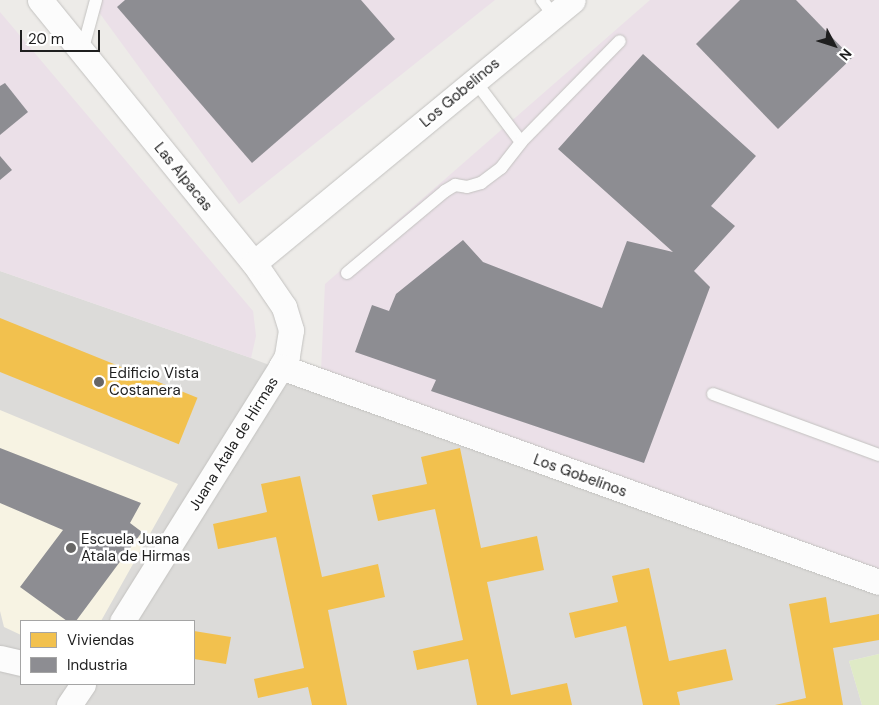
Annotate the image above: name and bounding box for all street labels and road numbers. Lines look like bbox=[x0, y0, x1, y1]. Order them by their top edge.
street label: Los Gobelinos bbox=[417, 55, 503, 131]
street label: Las Alpacas bbox=[150, 139, 216, 215]
street label: Juana Atala de Hirmas bbox=[186, 374, 282, 514]
street label: Los Gobelinos bbox=[531, 451, 629, 501]

